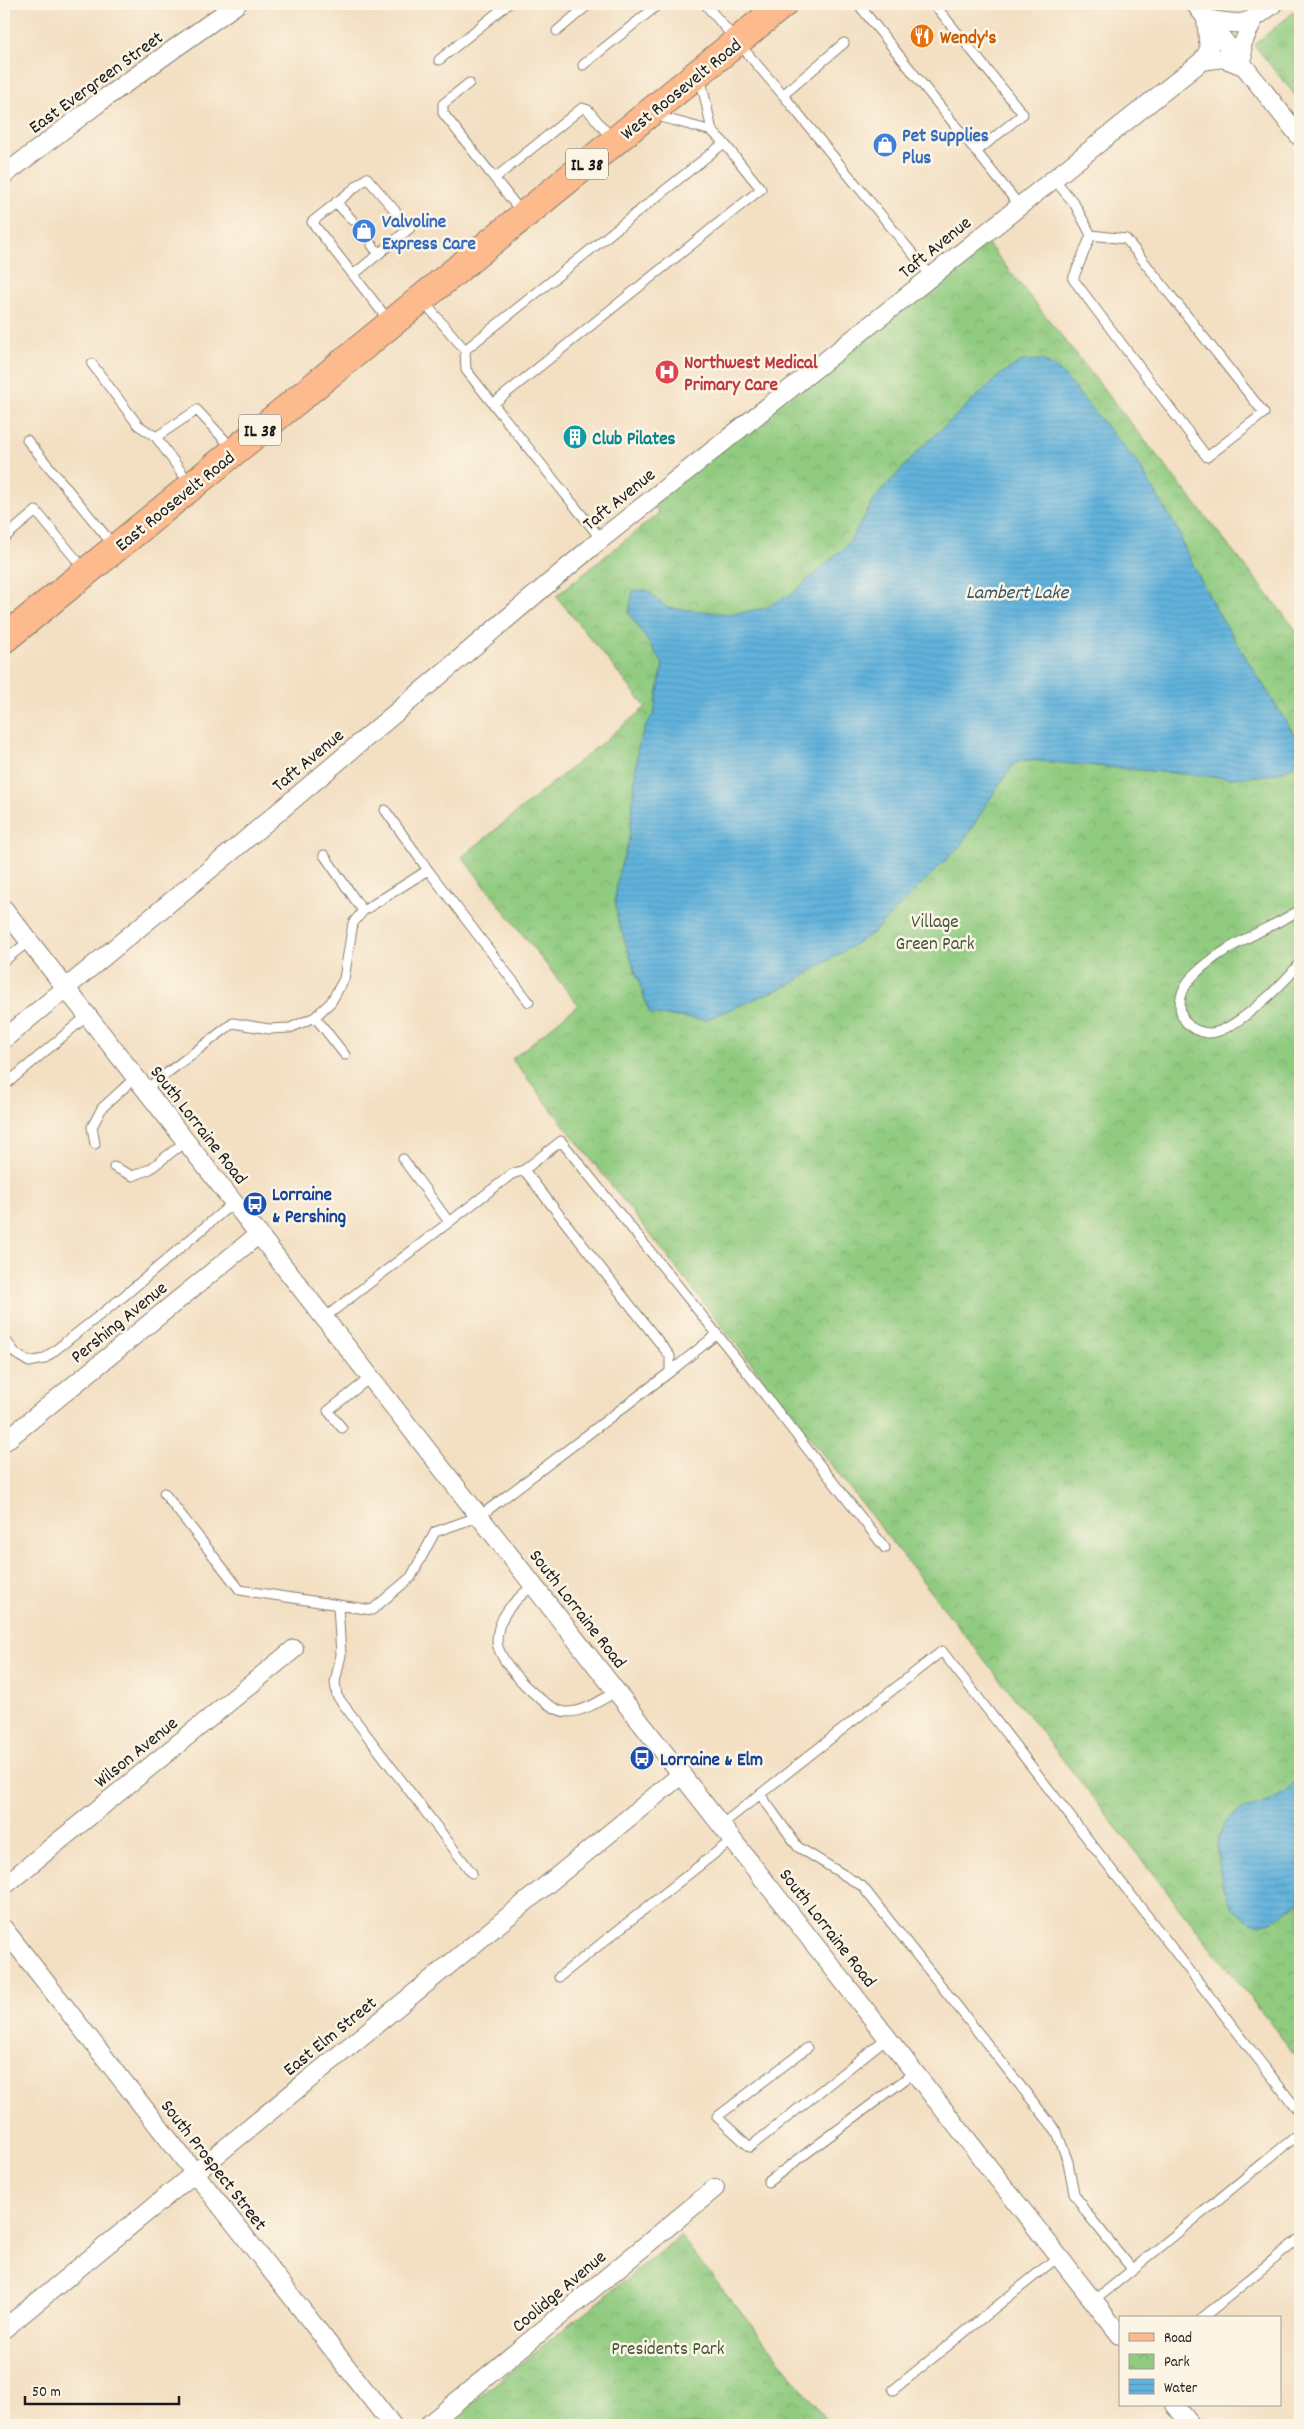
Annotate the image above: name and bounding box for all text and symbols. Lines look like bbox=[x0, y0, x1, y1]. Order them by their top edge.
restaurant icon: Wendy's bbox=[909, 23, 935, 49]
street label: East Evergreen Street bbox=[24, 26, 170, 142]
place label: Wendy's bbox=[940, 26, 996, 53]
street label: West Roosevelt Road bbox=[616, 33, 749, 148]
place label: Pet Supplies Plus bbox=[902, 124, 989, 173]
shop icon: Pet Supplies Plus bbox=[872, 132, 898, 158]
road number: IL 38 bbox=[566, 148, 608, 180]
place label: Valvoline Express Care bbox=[382, 210, 476, 259]
street label: Taft Avenue bbox=[894, 211, 978, 286]
shop icon: Valvoline Express Care bbox=[351, 218, 377, 244]
place label: Northwest Medical Primary Care bbox=[684, 351, 818, 400]
hospital icon: Northwest Medical Primary Care bbox=[654, 359, 680, 385]
road number: IL 38 bbox=[239, 414, 281, 446]
building icon: Club Pilates bbox=[562, 424, 588, 450]
place label: Club Pilates bbox=[592, 427, 676, 454]
street label: East Roosevelt Road bbox=[111, 446, 242, 560]
street label: Taft Avenue bbox=[578, 463, 662, 538]
water label: Lambert Lake bbox=[966, 580, 1070, 608]
street label: Taft Avenue bbox=[267, 724, 351, 800]
park label: Village Green Park bbox=[896, 910, 975, 959]
street label: South Lorraine Road bbox=[142, 1061, 252, 1192]
place label: Lorraine & Pershing bbox=[272, 1183, 346, 1232]
bus stop icon: Lorraine & Pershing bbox=[242, 1191, 268, 1217]
street label: Pershing Avenue bbox=[66, 1276, 174, 1371]
street label: South Lorraine Road bbox=[521, 1545, 631, 1676]
street label: Wilson Avenue bbox=[90, 1712, 185, 1796]
bus stop icon: Lorraine & Elm bbox=[629, 1745, 655, 1771]
place label: Lorraine & Elm bbox=[660, 1748, 763, 1775]
street label: South Lorraine Road bbox=[771, 1864, 881, 1995]
street label: East Elm Street bbox=[279, 1991, 384, 2084]
street label: South Prospect Street bbox=[153, 2095, 272, 2237]
street label: Coolidge Avenue bbox=[507, 2245, 613, 2340]
legend bbox=[1119, 2316, 1282, 2406]
text: Road bbox=[1164, 2328, 1192, 2350]
park label: Presidents Park bbox=[611, 2337, 725, 2364]
text: Park bbox=[1164, 2352, 1190, 2374]
scale bar bbox=[25, 2374, 179, 2406]
text: Water bbox=[1164, 2378, 1198, 2400]
text: 50 m bbox=[32, 2382, 61, 2404]

